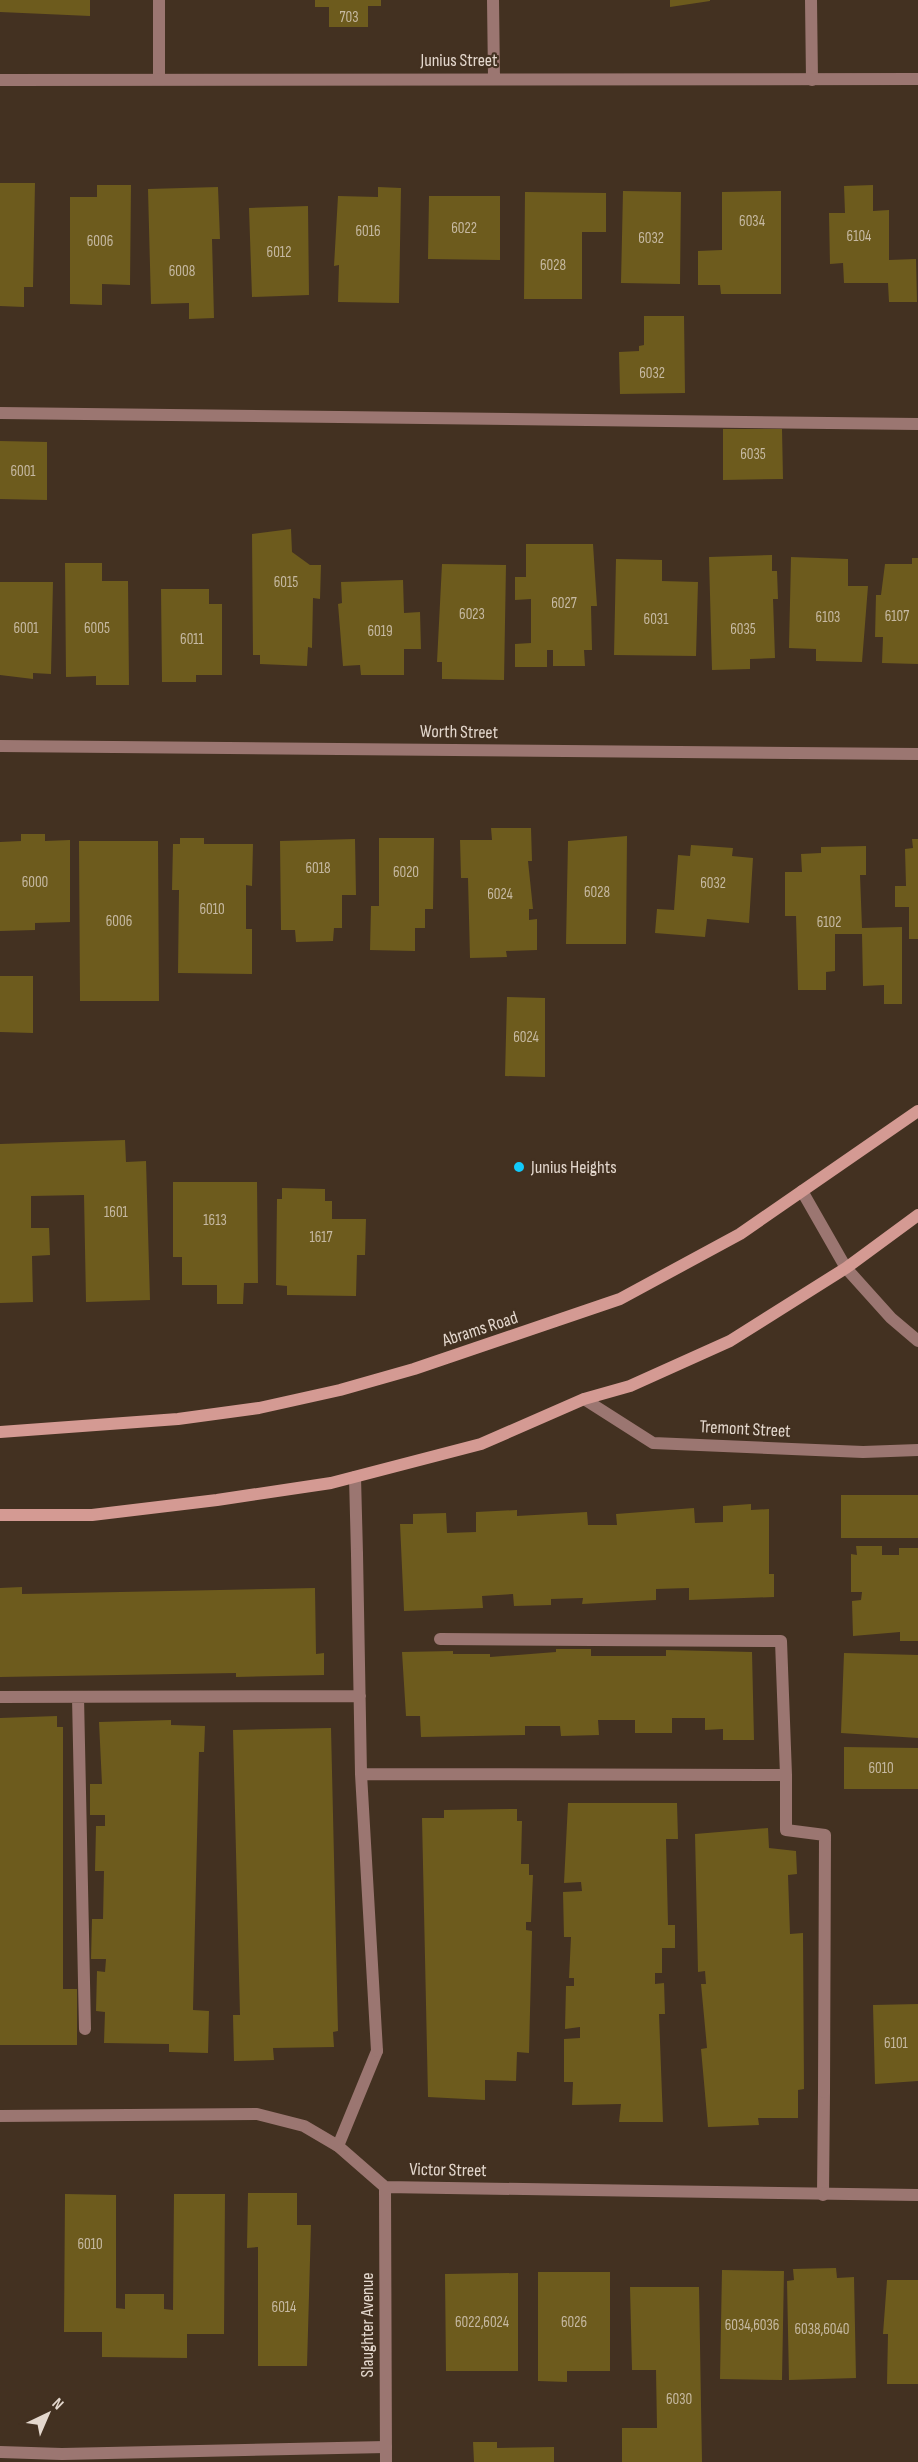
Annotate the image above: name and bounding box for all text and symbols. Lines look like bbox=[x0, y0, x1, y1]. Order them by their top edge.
house number: 703 bbox=[340, 8, 358, 27]
street label: Junius Street bbox=[419, 50, 498, 71]
house number: 6034 bbox=[739, 212, 765, 231]
house number: 6022 bbox=[451, 219, 477, 238]
house number: 6016 bbox=[355, 222, 381, 241]
house number: 6104 bbox=[847, 227, 871, 246]
house number: 6032 bbox=[638, 229, 664, 248]
house number: 6006 bbox=[87, 232, 113, 251]
house number: 6012 bbox=[267, 243, 291, 262]
house number: 6028 bbox=[540, 256, 566, 275]
house number: 6008 bbox=[169, 262, 195, 281]
house number: 6032 bbox=[639, 364, 665, 383]
house number: 6035 bbox=[740, 445, 766, 464]
house number: 6001 bbox=[10, 462, 36, 481]
house number: 6015 bbox=[274, 573, 298, 592]
house number: 6027 bbox=[551, 594, 577, 613]
house number: 6023 bbox=[459, 605, 485, 624]
house number: 6107 bbox=[885, 607, 909, 626]
house number: 6103 bbox=[816, 608, 840, 627]
house number: 6031 bbox=[644, 610, 669, 629]
house number: 6001 bbox=[13, 619, 39, 638]
house number: 6005 bbox=[84, 619, 110, 638]
house number: 6035 bbox=[730, 620, 756, 639]
house number: 6019 bbox=[367, 622, 393, 641]
house number: 6011 bbox=[180, 630, 205, 649]
street label: Worth Street bbox=[420, 721, 499, 743]
house number: 6018 bbox=[305, 859, 331, 878]
house number: 6020 bbox=[393, 863, 419, 882]
house number: 6000 bbox=[22, 873, 48, 892]
house number: 6032 bbox=[700, 874, 726, 893]
house number: 6028 bbox=[584, 883, 610, 902]
house number: 6024 bbox=[487, 885, 513, 904]
house number: 6010 bbox=[199, 900, 225, 919]
house number: 6006 bbox=[106, 912, 132, 931]
house number: 6102 bbox=[817, 913, 841, 932]
house number: 6024 bbox=[513, 1028, 539, 1047]
place label: Junius Heights bbox=[530, 1157, 617, 1178]
marker: Junius Heights bbox=[512, 1160, 526, 1174]
house number: 1601 bbox=[104, 1203, 129, 1222]
house number: 1613 bbox=[203, 1211, 227, 1230]
house number: 1617 bbox=[309, 1228, 333, 1247]
street label: Abrams Road bbox=[439, 1307, 520, 1351]
street label: Tremont Street bbox=[699, 1416, 792, 1442]
house number: 6010 bbox=[868, 1759, 894, 1778]
house number: 6101 bbox=[884, 2034, 909, 2053]
street label: Victor Street bbox=[409, 2159, 487, 2181]
house number: 6010 bbox=[77, 2235, 103, 2254]
street label: Slaughter Avenue bbox=[357, 2272, 378, 2378]
house number: 6014 bbox=[272, 2298, 296, 2317]
house number: 6022,6024 bbox=[455, 2313, 509, 2332]
house number: 6026 bbox=[561, 2313, 587, 2332]
house number: 6034,6036 bbox=[725, 2316, 779, 2335]
house number: 6038,6040 bbox=[795, 2320, 850, 2339]
north arrow bbox=[18, 2384, 78, 2444]
house number: 6030 bbox=[666, 2390, 692, 2409]
text: N bbox=[48, 2394, 67, 2414]

